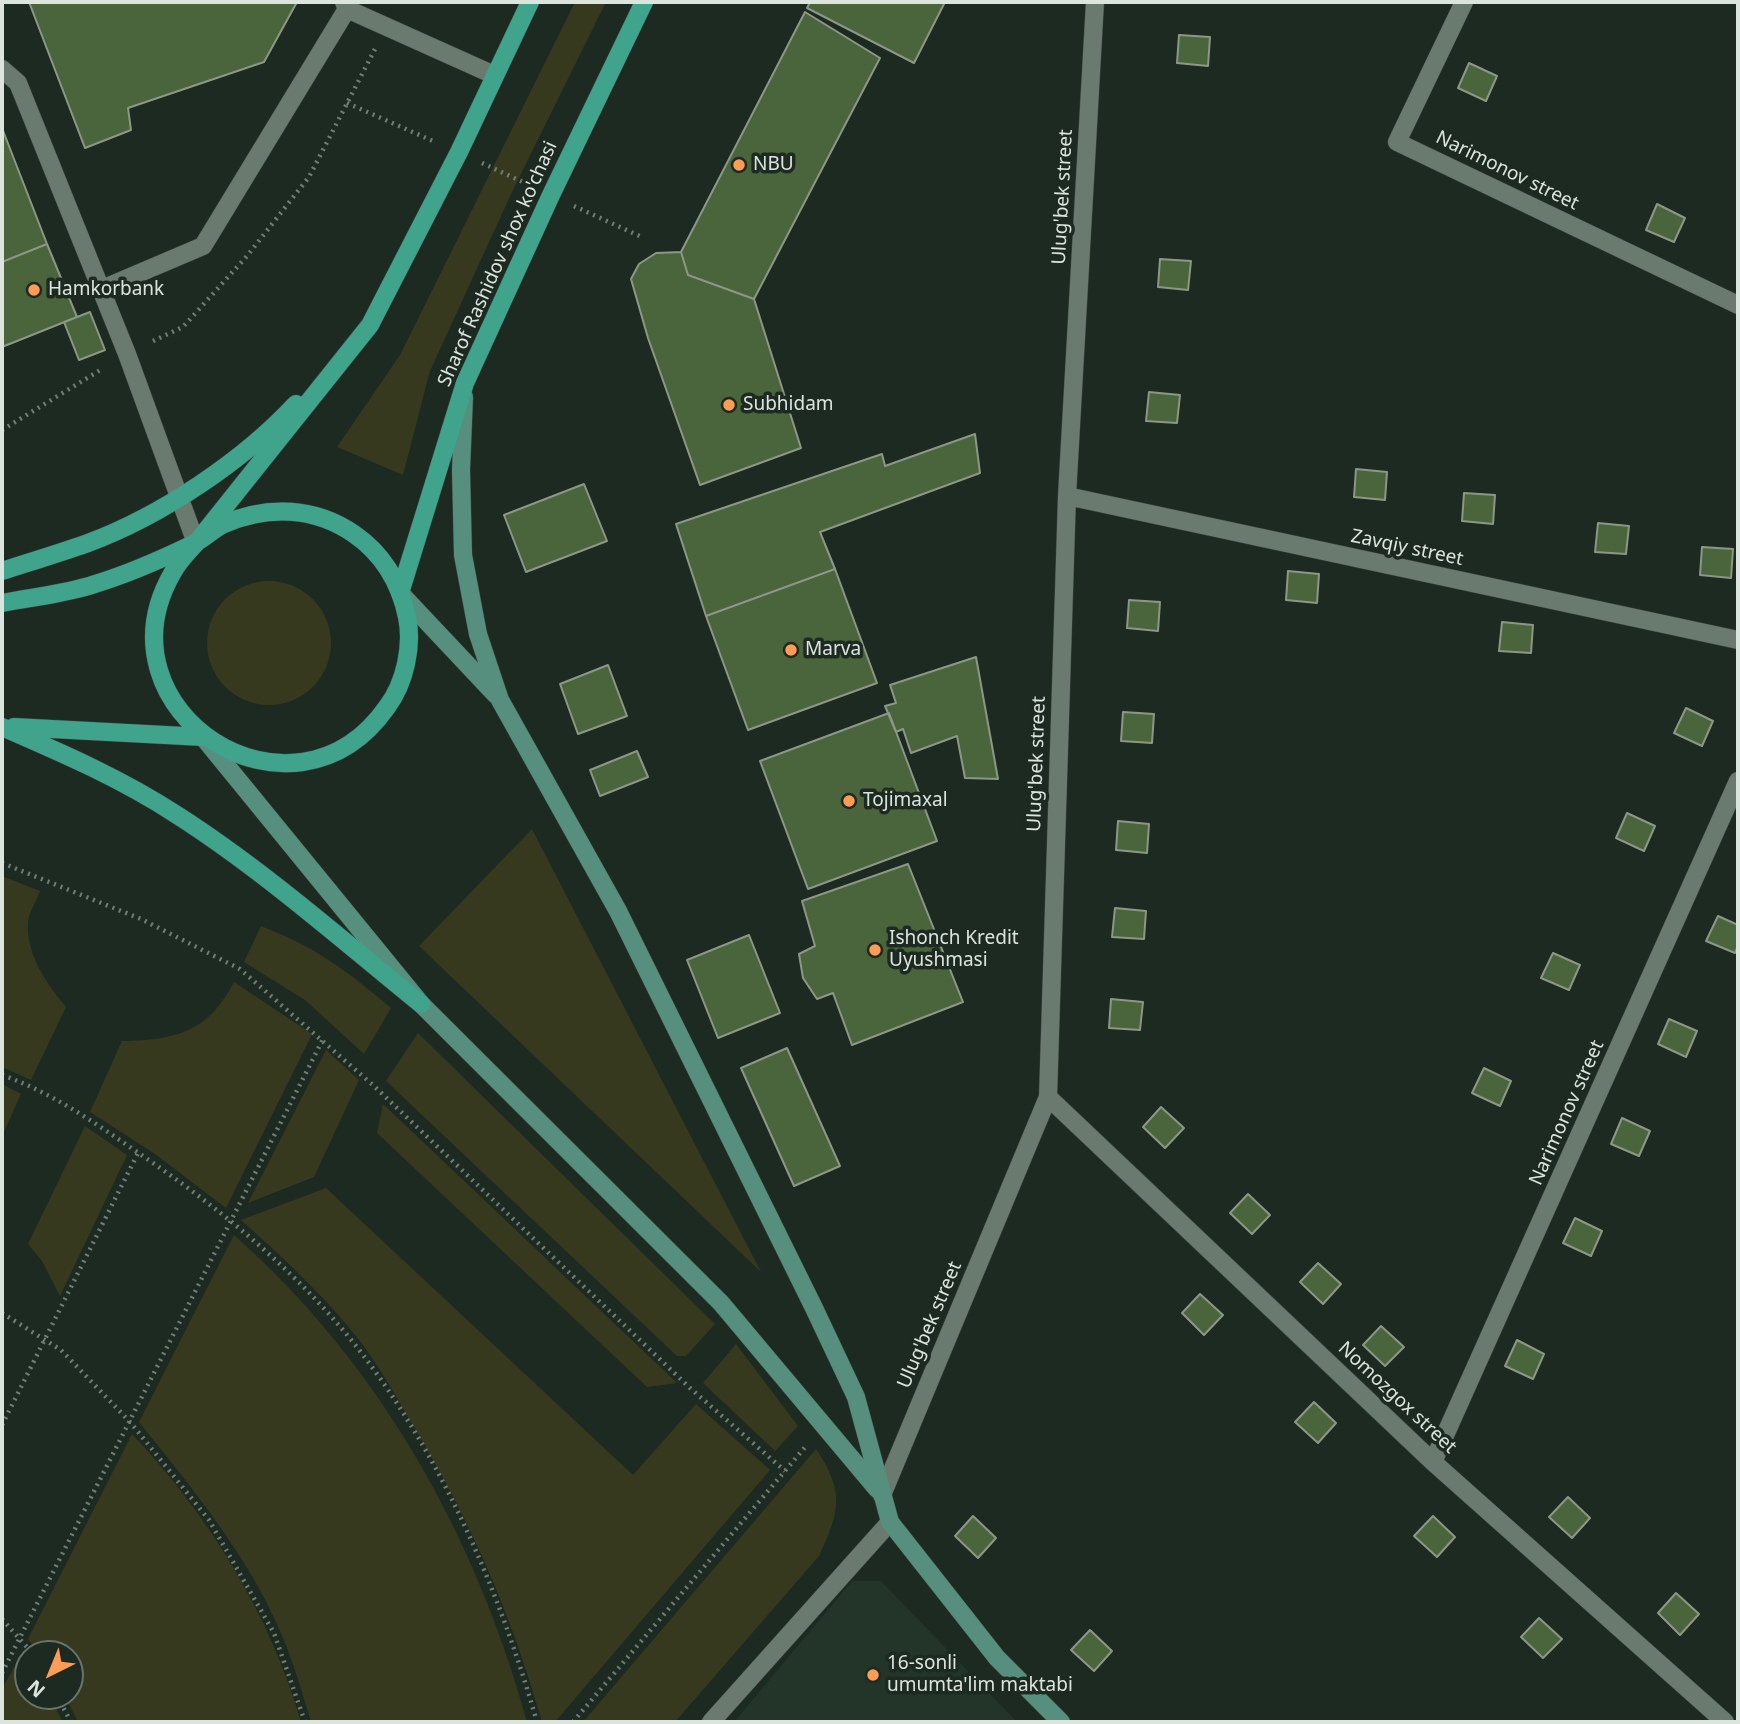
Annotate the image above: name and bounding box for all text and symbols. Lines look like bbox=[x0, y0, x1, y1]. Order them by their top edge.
street label: Narimonov street bbox=[1432, 127, 1582, 215]
street label: Ulug'bek street bbox=[1048, 129, 1078, 265]
street label: Sharof Rashidov shox ko'chasi bbox=[434, 138, 562, 390]
place label: NBU bbox=[753, 154, 794, 176]
marker: NBU bbox=[731, 157, 747, 173]
place label: Hamkorbank bbox=[48, 279, 164, 301]
marker: Hamkorbank bbox=[26, 282, 42, 298]
place label: Subhidam bbox=[743, 394, 834, 416]
marker: Subhidam bbox=[721, 397, 737, 413]
street label: Zavqiy street bbox=[1349, 525, 1465, 571]
place label: Marva bbox=[805, 639, 861, 661]
marker: Marva bbox=[783, 642, 799, 658]
street label: Ulug'bek street bbox=[1023, 696, 1051, 832]
place label: Tojimaxal bbox=[863, 790, 948, 812]
marker: Tojimaxal bbox=[841, 793, 857, 809]
place label: Ishonch Kredit Uyushmasi bbox=[889, 928, 1019, 972]
marker: Ishonch Kredit Uyushmasi bbox=[867, 942, 883, 958]
street label: Narimonov street bbox=[1525, 1037, 1609, 1189]
street label: Ulug'bek street bbox=[893, 1258, 967, 1392]
street label: Nomozgoх street bbox=[1333, 1337, 1461, 1459]
north arrow bbox=[14, 1640, 84, 1710]
place label: 16-sonli umumta'lim maktabi bbox=[887, 1653, 1073, 1697]
marker: 16-sonli umumta'lim maktabi bbox=[865, 1667, 881, 1683]
text: N bbox=[22, 1674, 51, 1704]

